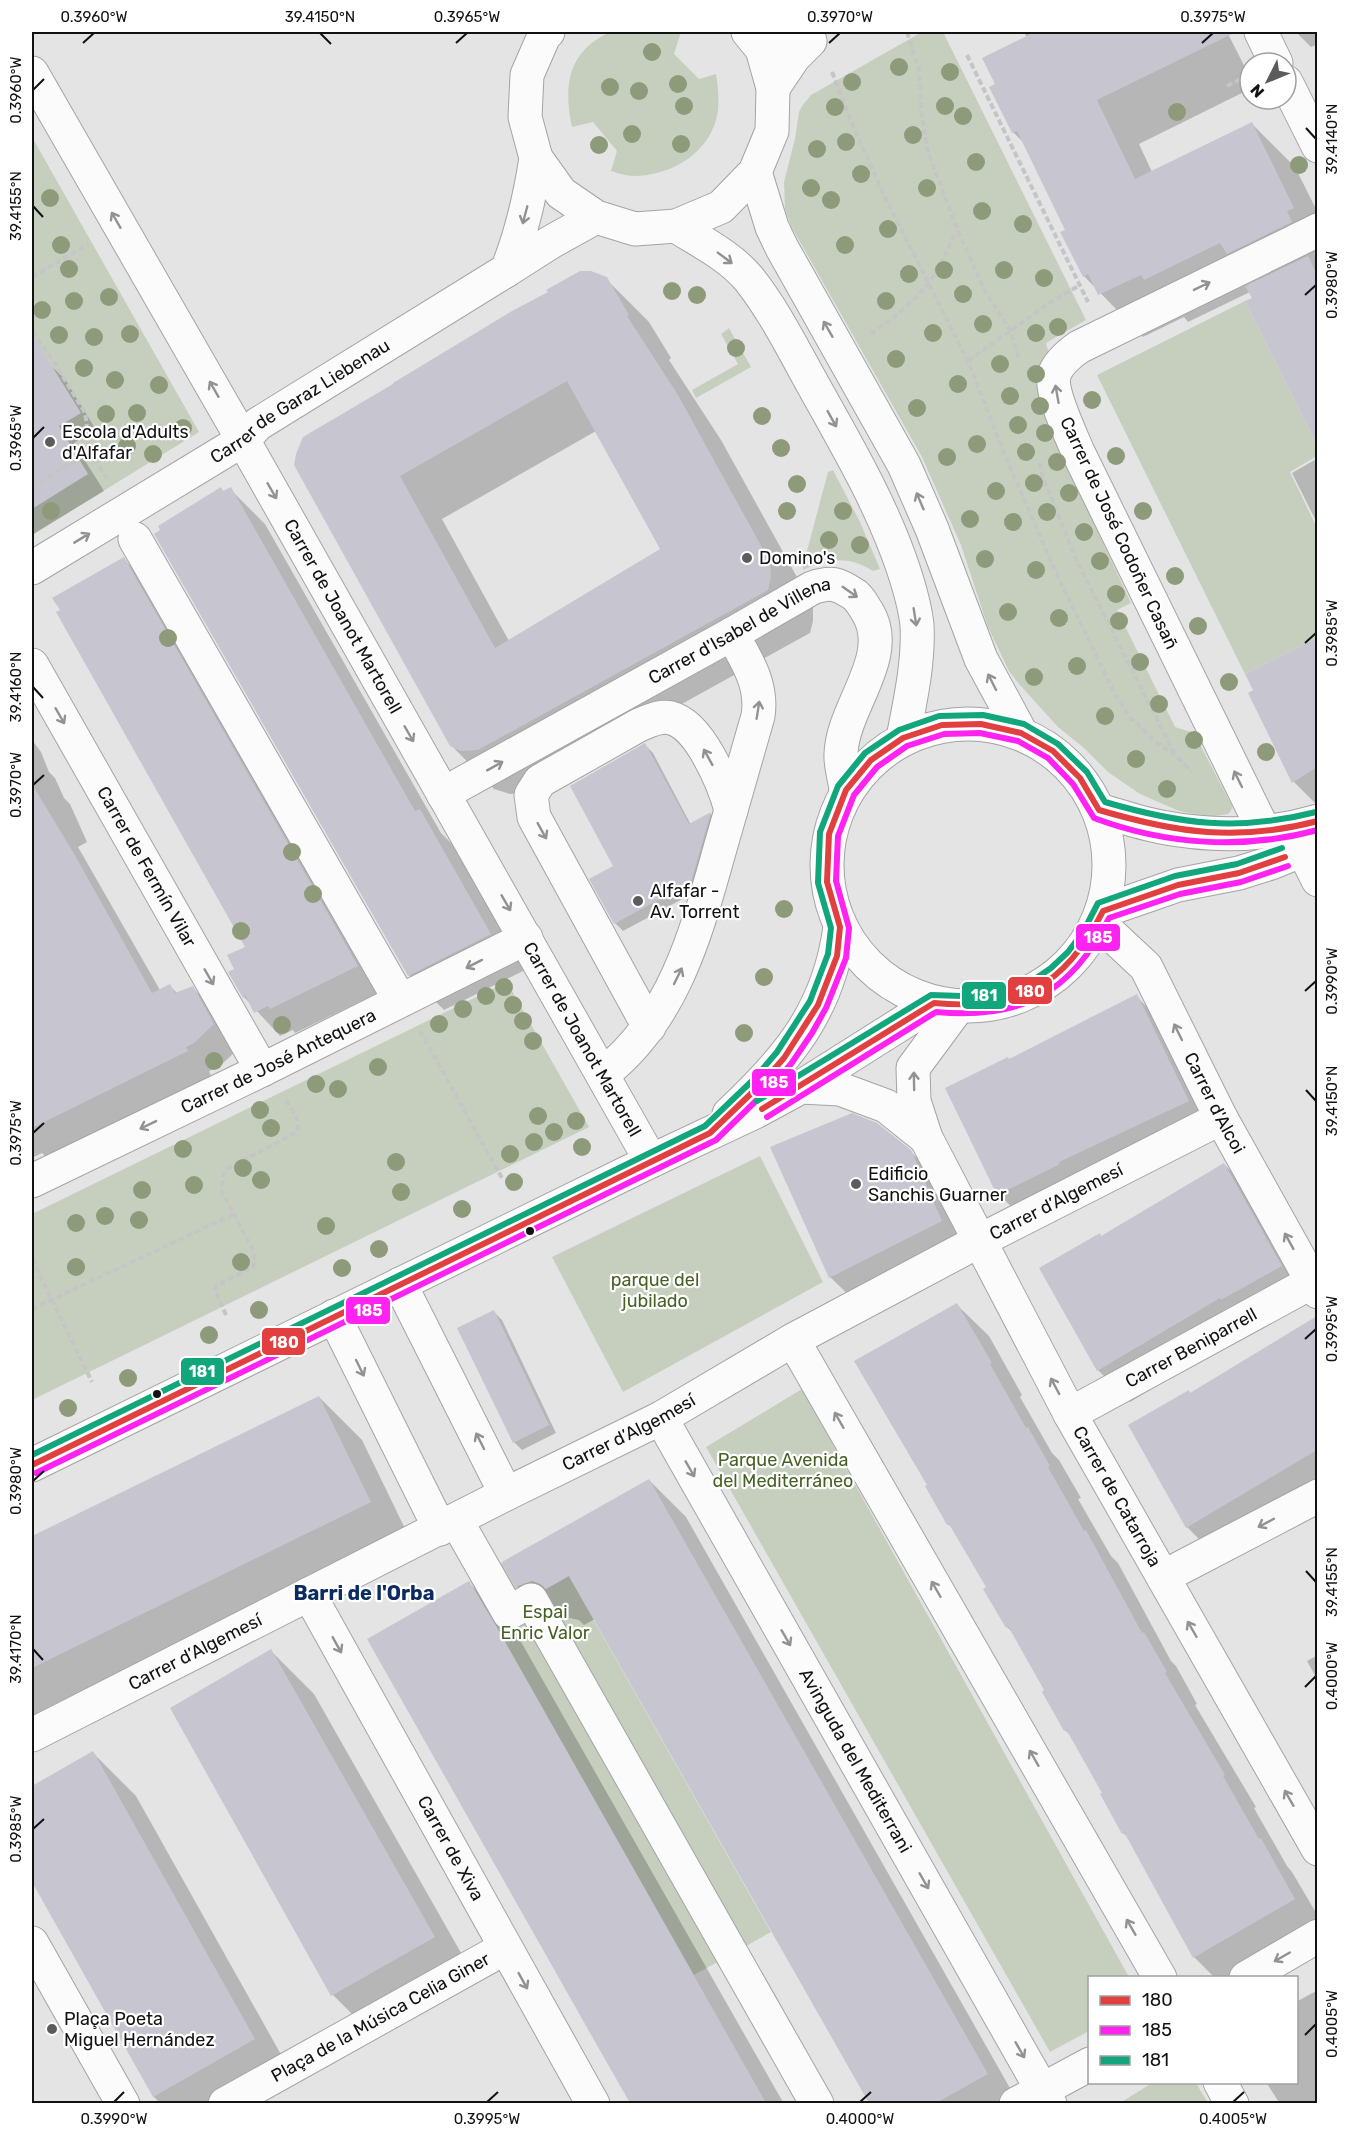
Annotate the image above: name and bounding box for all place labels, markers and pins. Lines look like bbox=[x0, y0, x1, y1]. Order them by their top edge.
place label: Escola d'Adults d'Alfafar bbox=[62, 421, 189, 464]
marker: Escola d'Adults d'Alfafar bbox=[43, 435, 57, 449]
place label: Domino's bbox=[759, 547, 836, 569]
marker: Domino's bbox=[740, 551, 754, 565]
place label: Alfafar - Av. Torrent bbox=[650, 880, 739, 923]
marker: Alfafar - Av. Torrent bbox=[631, 894, 645, 908]
place label: Edificio Sanchis Guarner bbox=[868, 1163, 1007, 1206]
marker: Edificio Sanchis Guarner bbox=[849, 1177, 863, 1191]
unlabelled marker bbox=[524, 1225, 536, 1237]
unlabelled marker bbox=[151, 1388, 163, 1400]
place label: Plaça Poeta Miguel Hernández bbox=[64, 2008, 215, 2051]
marker: Plaça Poeta Miguel Hernández bbox=[45, 2022, 59, 2036]

